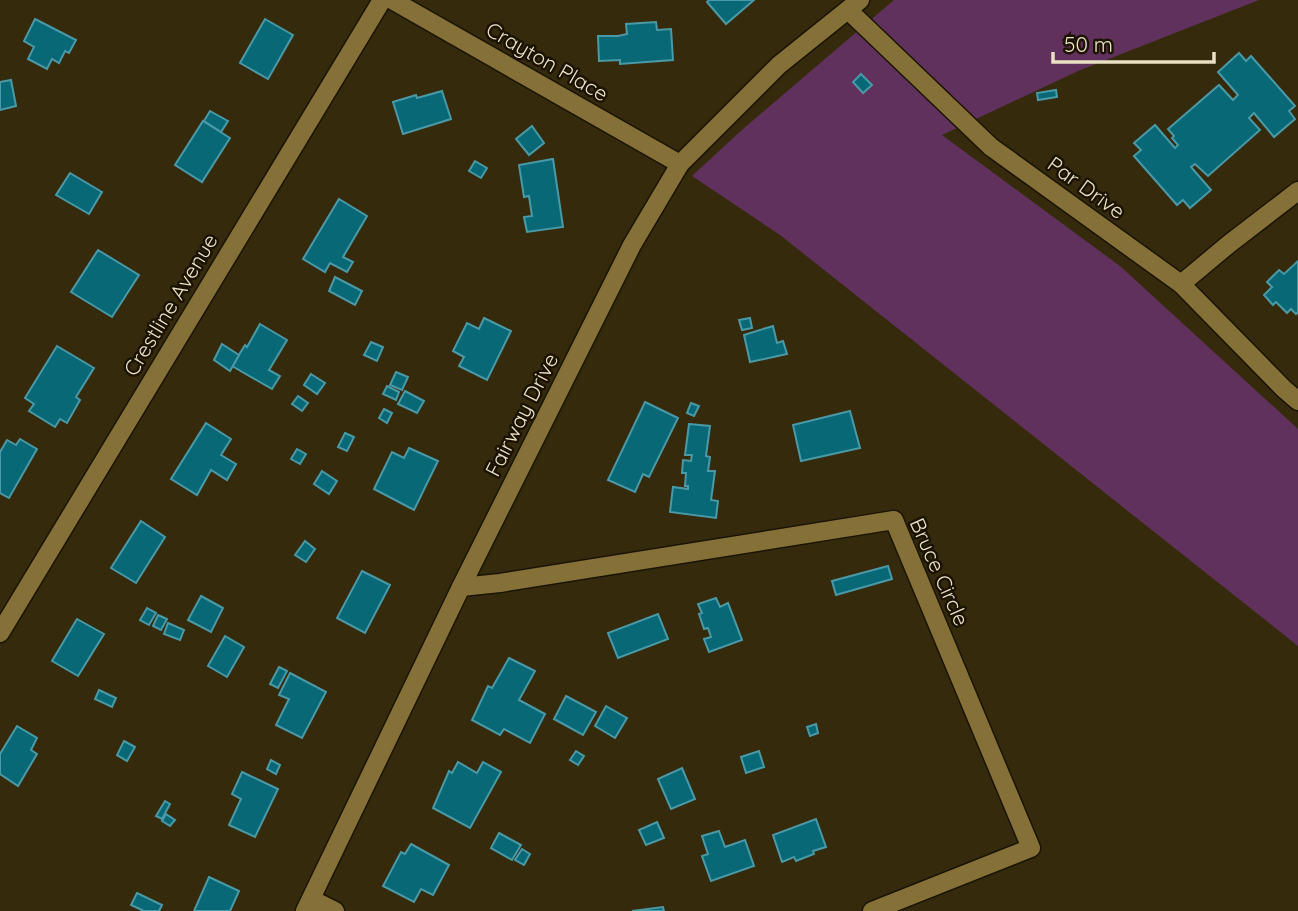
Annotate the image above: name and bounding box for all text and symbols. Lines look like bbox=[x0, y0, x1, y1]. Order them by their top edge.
street label: Crayton Place bbox=[482, 16, 613, 107]
scale bar bbox=[1053, 21, 1214, 65]
text: 50 m bbox=[1064, 31, 1113, 57]
street label: Par Drive bbox=[1043, 150, 1130, 224]
street label: Crestline Avenue bbox=[118, 229, 223, 380]
street label: Fairway Drive bbox=[479, 349, 563, 480]
street label: Bruce Circle bbox=[905, 514, 975, 630]

